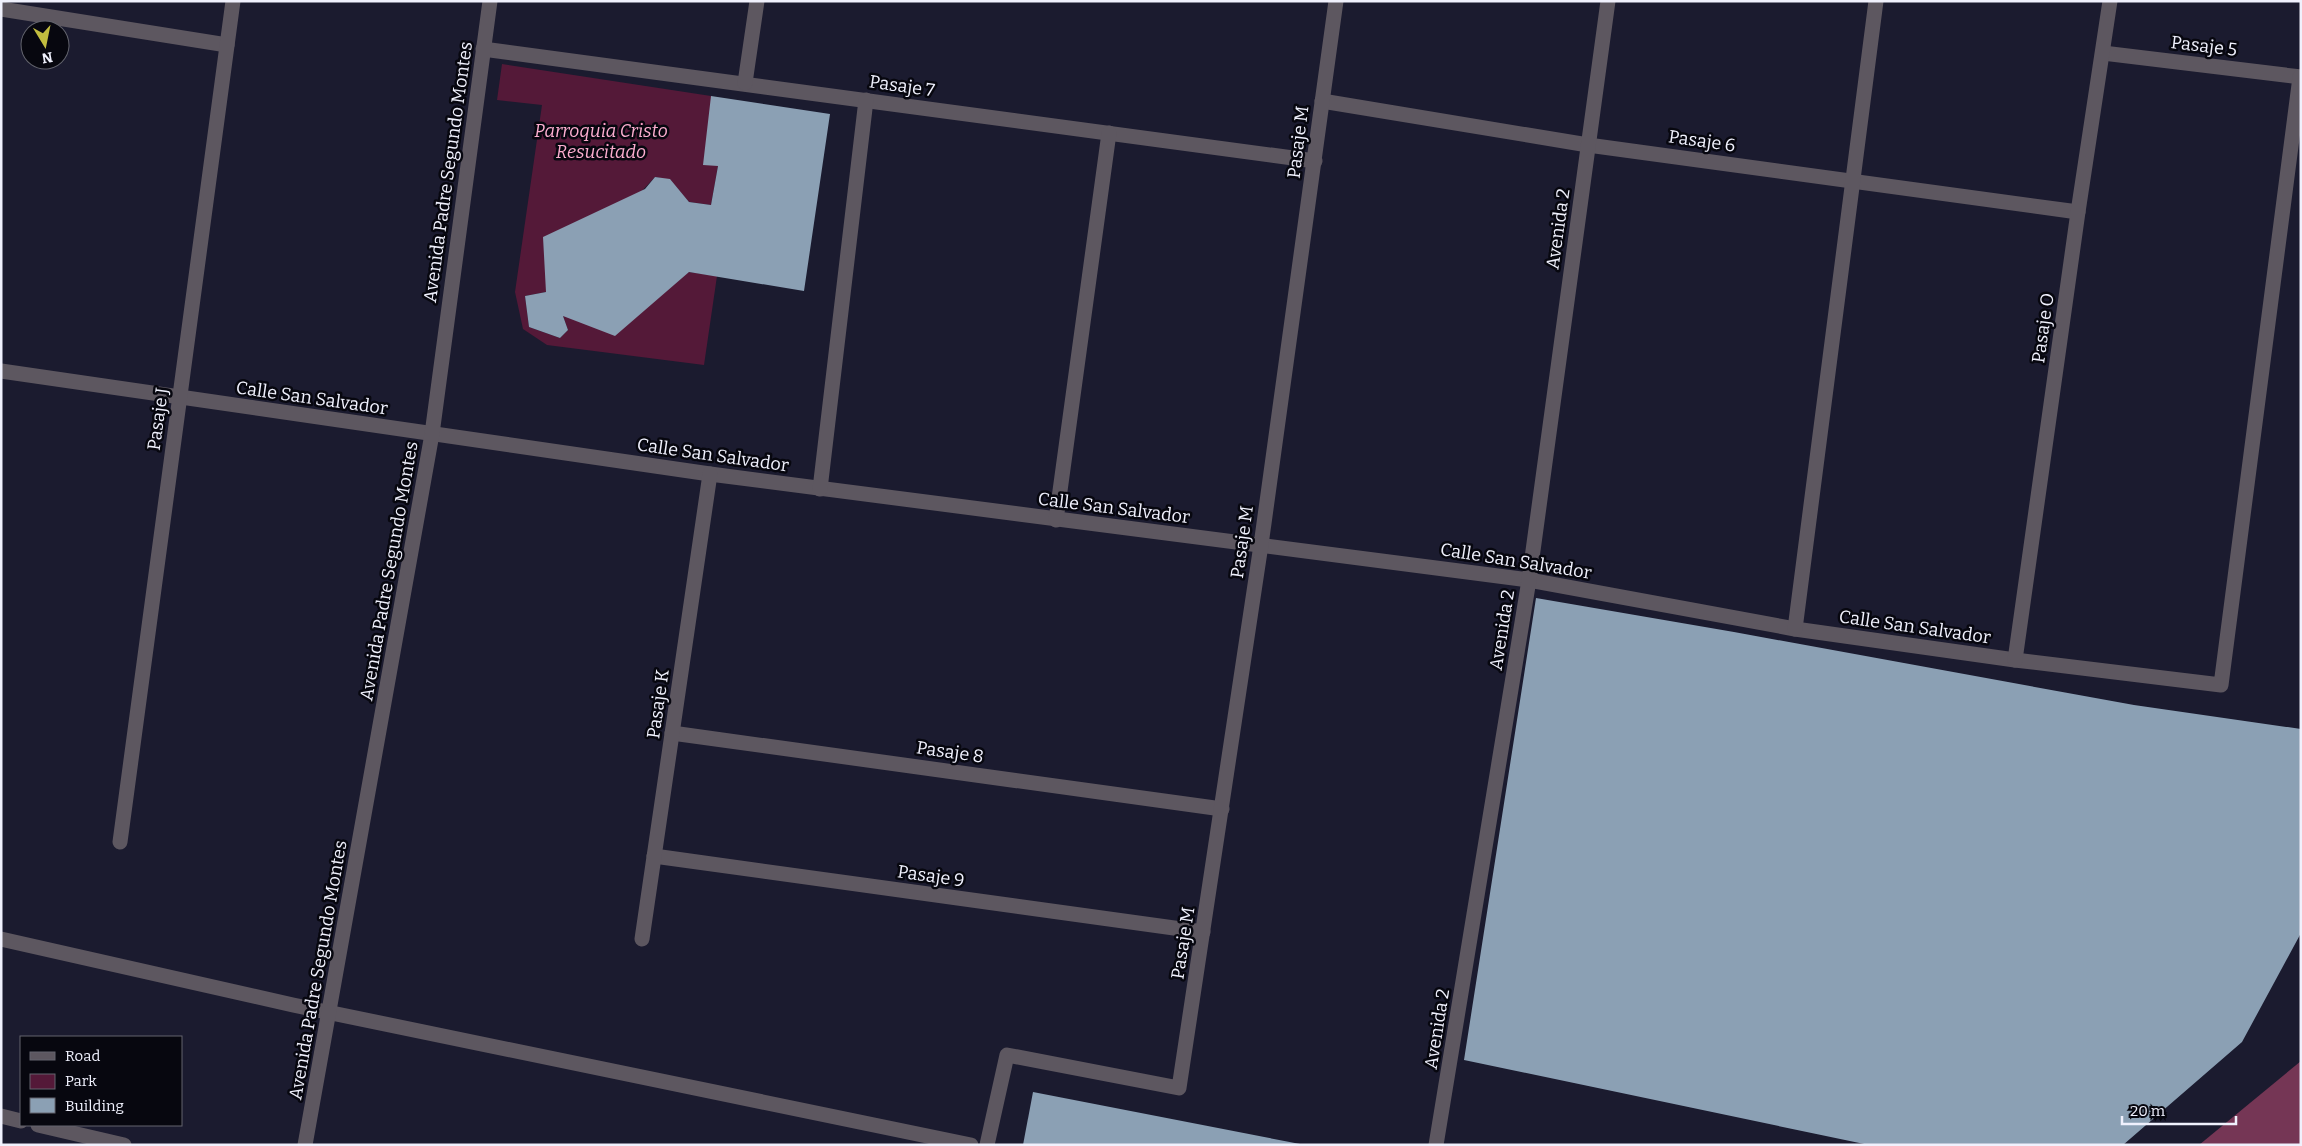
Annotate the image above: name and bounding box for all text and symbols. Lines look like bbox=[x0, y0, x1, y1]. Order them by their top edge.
north arrow bbox=[20, 20, 70, 70]
street label: Pasaje 5 bbox=[2170, 31, 2238, 61]
street label: Avenida Padre Segundo Montes bbox=[419, 40, 477, 304]
text: N bbox=[40, 48, 54, 67]
street label: Pasaje 7 bbox=[868, 71, 936, 101]
street label: Pasaje M bbox=[1283, 104, 1313, 180]
park label: Parroquia Cristo Resucitado bbox=[534, 120, 668, 163]
street label: Pasaje 6 bbox=[1667, 125, 1737, 157]
street label: Avenida 2 bbox=[1541, 187, 1575, 271]
street label: Pasaje O bbox=[2027, 292, 2059, 364]
street label: Calle San Salvador bbox=[235, 376, 389, 420]
street label: Pasaje J bbox=[143, 386, 173, 452]
street label: Calle San Salvador bbox=[636, 433, 790, 477]
street label: Avenida Padre Segundo Montes bbox=[355, 440, 423, 702]
street label: Calle San Salvador bbox=[1037, 488, 1191, 528]
street label: Pasaje M bbox=[1226, 504, 1258, 580]
street label: Calle San Salvador bbox=[1439, 538, 1593, 584]
street label: Avenida 2 bbox=[1485, 588, 1519, 672]
street label: Calle San Salvador bbox=[1838, 605, 1992, 649]
street label: Pasaje K bbox=[642, 668, 674, 740]
street label: Pasaje 8 bbox=[915, 736, 985, 768]
street label: Avenida Padre Segundo Montes bbox=[284, 839, 352, 1101]
street label: Pasaje 9 bbox=[896, 860, 966, 892]
street label: Pasaje M bbox=[1166, 905, 1200, 981]
street label: Avenida 2 bbox=[1420, 987, 1454, 1071]
legend bbox=[20, 1036, 182, 1126]
text: Road bbox=[65, 1047, 100, 1065]
text: Park bbox=[65, 1072, 97, 1090]
scale bar bbox=[2122, 1094, 2236, 1126]
text: Building bbox=[65, 1097, 124, 1115]
text: 20 m bbox=[2130, 1102, 2166, 1120]

